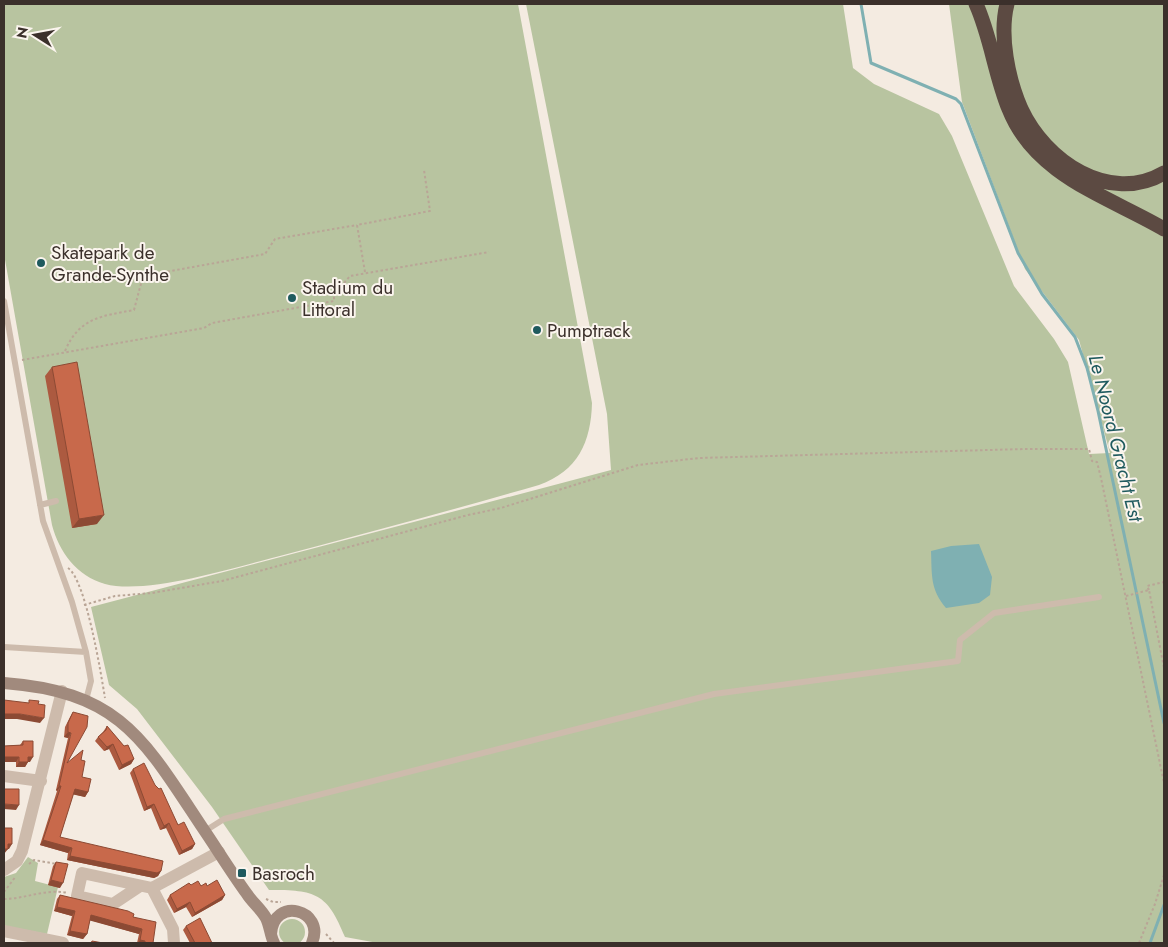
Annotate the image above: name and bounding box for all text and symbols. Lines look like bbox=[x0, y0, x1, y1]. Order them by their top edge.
north arrow bbox=[10, 10, 60, 60]
text: N bbox=[11, 25, 33, 40]
place label: Skatepark de Grande-Synthe bbox=[51, 239, 169, 288]
marker: Skatepark de Grande-Synthe bbox=[35, 257, 47, 269]
place label: Stadium du Littoral bbox=[302, 274, 393, 323]
marker: Stadium du Littoral bbox=[286, 292, 298, 304]
place label: Pumptrack bbox=[547, 317, 631, 344]
marker: Pumptrack bbox=[531, 324, 543, 336]
water label: Le Noord Gracht Est bbox=[1081, 352, 1151, 526]
place label: Basroch bbox=[252, 860, 315, 887]
marker: Basroch bbox=[236, 867, 248, 879]

